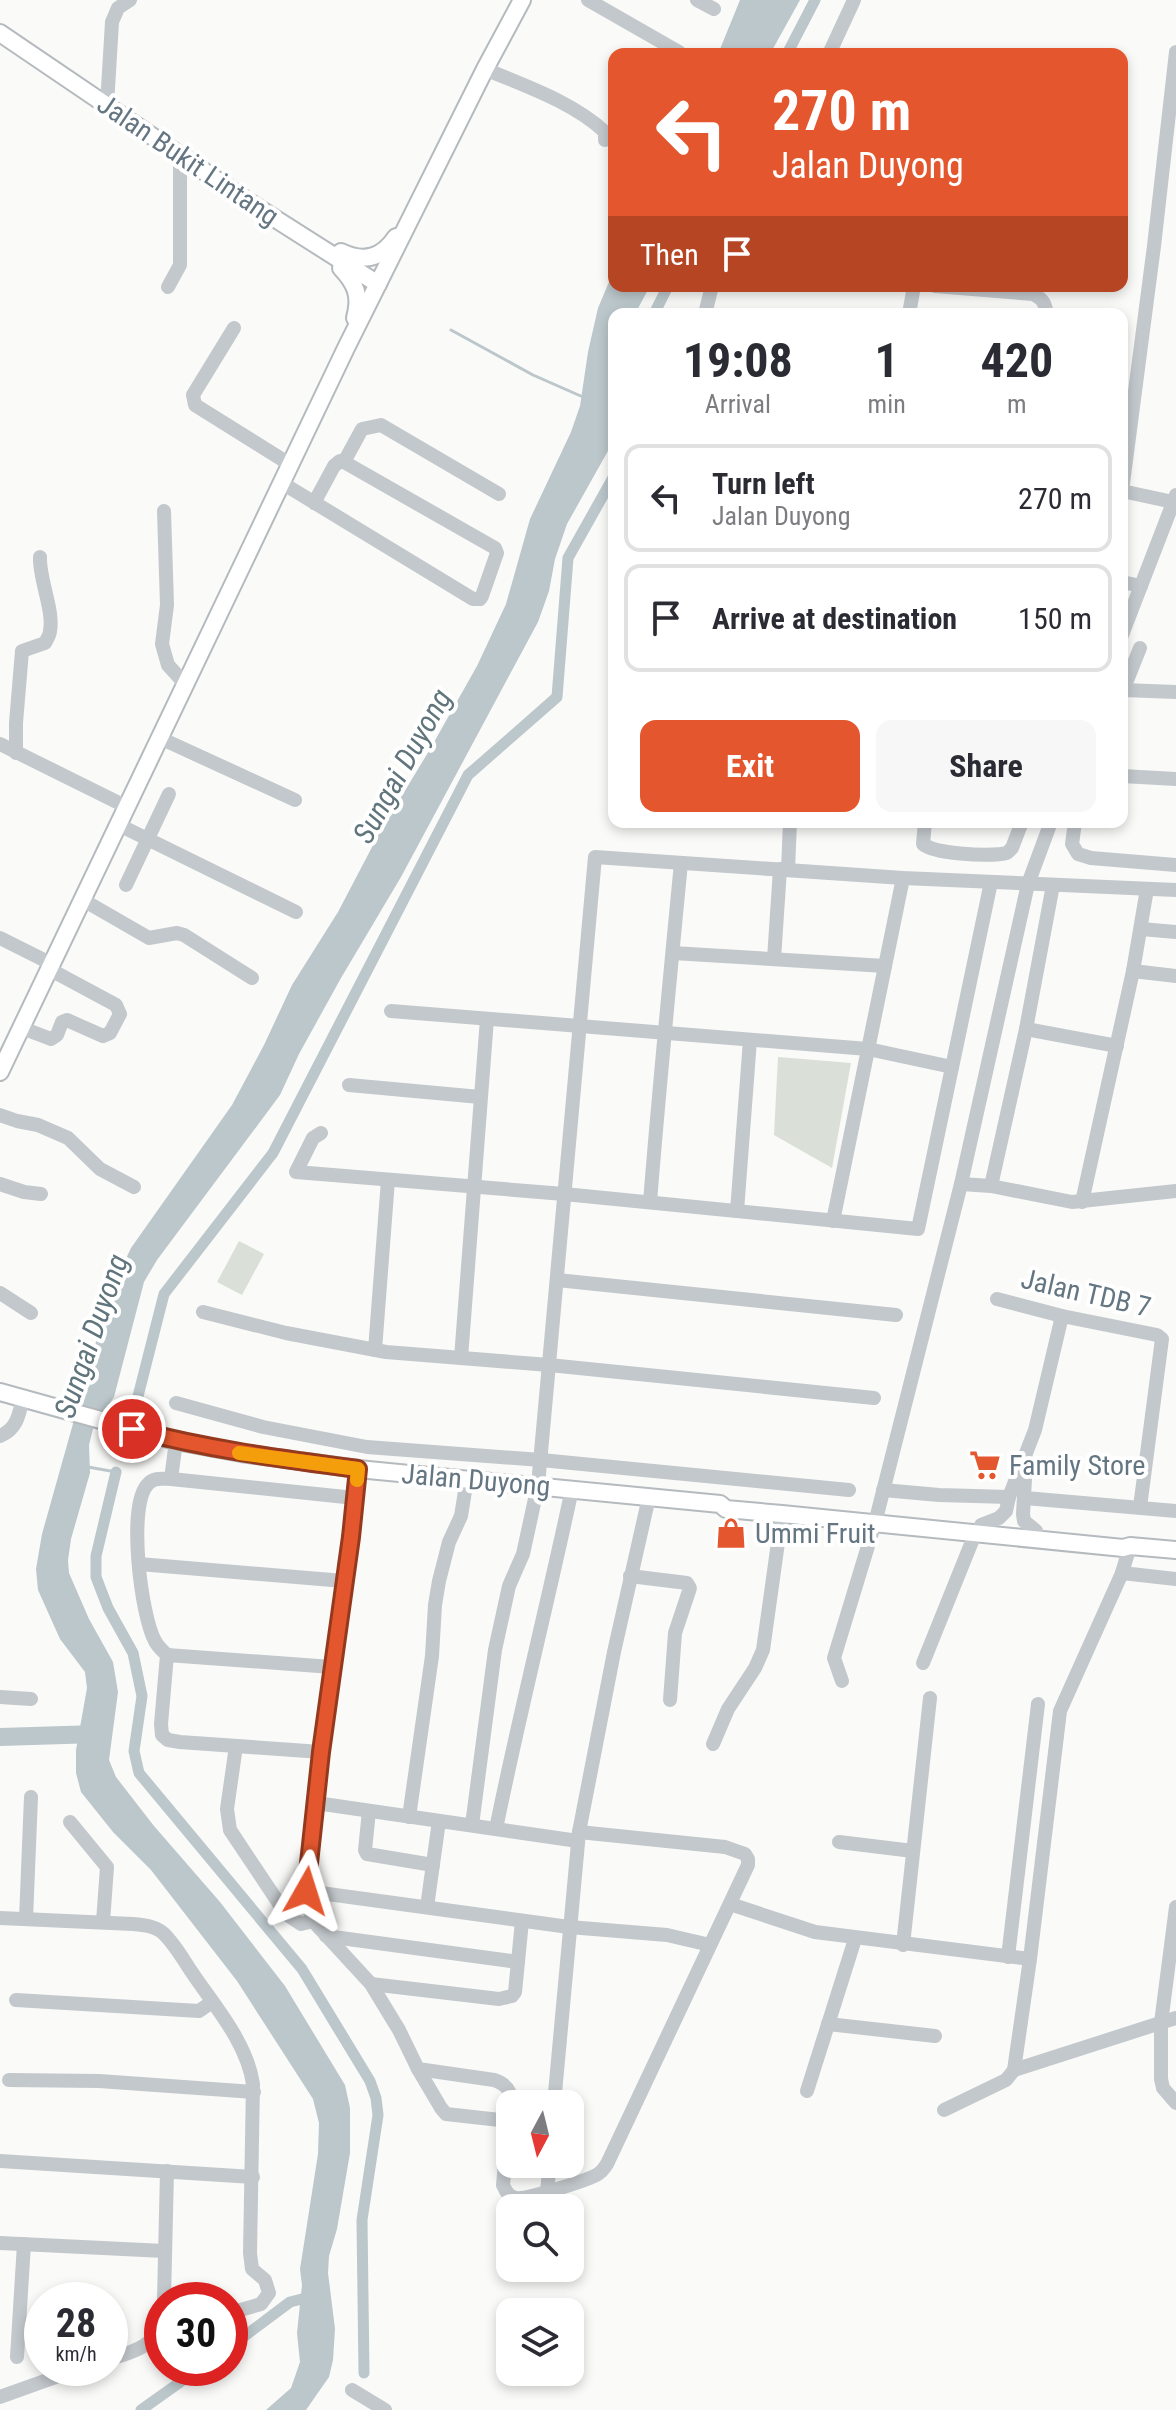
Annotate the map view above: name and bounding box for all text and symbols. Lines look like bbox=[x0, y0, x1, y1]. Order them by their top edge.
text: 270 m bbox=[772, 78, 911, 144]
icon: left bbox=[640, 80, 744, 184]
street label: Jalan Bukit Lintang bbox=[91, 87, 285, 233]
text: Jalan Duyong bbox=[772, 145, 964, 187]
icon: arrive bbox=[715, 232, 759, 276]
text: Then bbox=[640, 237, 699, 272]
text: 19:08 bbox=[683, 332, 793, 389]
text: 1 bbox=[875, 332, 899, 389]
text: 420 bbox=[980, 332, 1053, 389]
text: Arrival bbox=[705, 389, 771, 419]
text: min bbox=[868, 389, 906, 419]
text: m bbox=[1007, 389, 1027, 419]
text: Turn left bbox=[712, 466, 815, 501]
icon: left bbox=[644, 476, 688, 520]
text: 270 m bbox=[1018, 481, 1092, 516]
text: Jalan Duyong bbox=[712, 501, 851, 531]
icon: arrive bbox=[644, 596, 688, 640]
text: Arrive at destination bbox=[712, 601, 957, 636]
text: 150 m bbox=[1018, 601, 1092, 636]
water label: Sungai Duyong bbox=[345, 683, 459, 849]
button: Exit bbox=[640, 720, 860, 812]
button: Share bbox=[876, 720, 1096, 812]
water label: Sungai Duyong bbox=[47, 1250, 135, 1422]
street label: Jalan TDB 7 bbox=[1018, 1262, 1154, 1324]
pin bbox=[98, 1395, 166, 1463]
icon: arrive bbox=[110, 1407, 154, 1451]
supermarket icon: Family Store bbox=[968, 1448, 1002, 1482]
place label: Family Store bbox=[1009, 1449, 1145, 1482]
street label: Jalan Duyong bbox=[400, 1457, 552, 1503]
shop icon: Ummi Fruit bbox=[714, 1516, 748, 1550]
place label: Ummi Fruit bbox=[755, 1517, 876, 1550]
position arrow bbox=[264, 1849, 348, 1933]
north arrow bbox=[496, 2090, 584, 2178]
map controls bbox=[496, 2090, 584, 2386]
button: search bbox=[496, 2194, 584, 2282]
speed limit sign: 30 bbox=[144, 2282, 248, 2386]
button: layers bbox=[496, 2298, 584, 2386]
text: 28 bbox=[56, 2300, 96, 2347]
text: km/h bbox=[55, 2342, 97, 2366]

